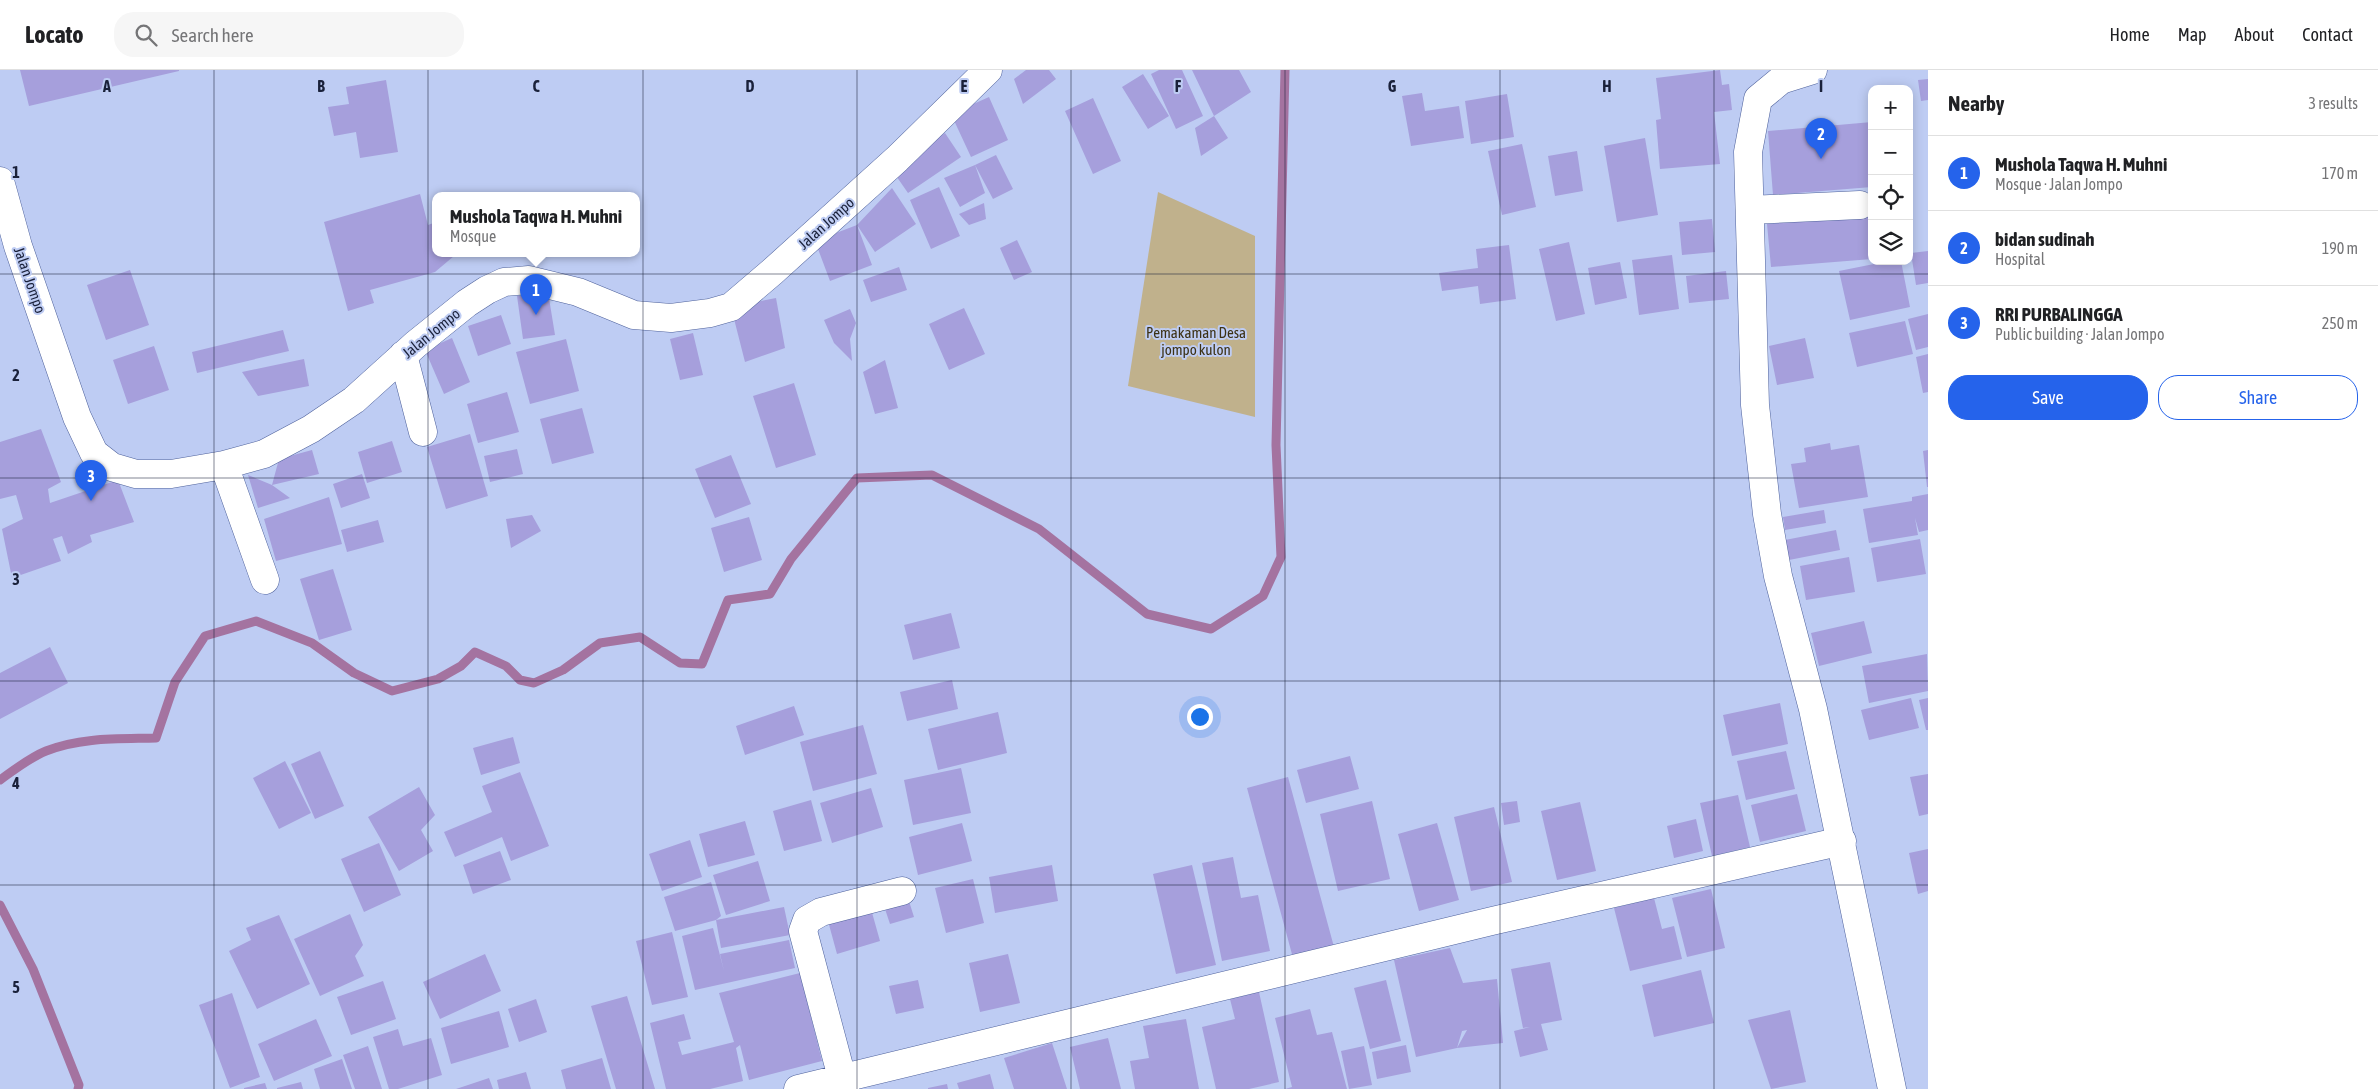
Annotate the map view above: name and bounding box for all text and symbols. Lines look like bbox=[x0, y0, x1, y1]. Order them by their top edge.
search box bbox=[114, 12, 464, 57]
text: Locato bbox=[25, 21, 84, 48]
icon: search bbox=[132, 21, 160, 49]
text: Search here bbox=[172, 24, 254, 46]
text: Home bbox=[2110, 24, 2150, 45]
text: Map bbox=[2178, 24, 2207, 45]
text: About bbox=[2235, 24, 2274, 45]
text: Contact bbox=[2302, 24, 2353, 45]
text: A bbox=[102, 77, 111, 95]
text: B bbox=[317, 77, 325, 95]
text: C bbox=[532, 77, 540, 95]
text: D bbox=[746, 77, 755, 95]
text: E bbox=[961, 77, 968, 95]
text: F bbox=[1175, 77, 1182, 95]
text: G bbox=[1388, 77, 1397, 95]
text: H bbox=[1602, 77, 1612, 95]
text: I bbox=[1819, 77, 1823, 95]
map controls bbox=[1868, 85, 1913, 265]
button: + bbox=[1868, 85, 1913, 130]
text: Nearby bbox=[1948, 91, 2004, 115]
text: 3 results bbox=[2308, 94, 2358, 112]
pin: 2 bbox=[1805, 118, 1837, 159]
button: − bbox=[1868, 130, 1913, 175]
text: Mushola Taqwa H. Muhni bbox=[1995, 153, 2167, 175]
text: 1 bbox=[12, 163, 20, 181]
text: 1 bbox=[1960, 164, 1968, 182]
text: 170 m bbox=[2322, 164, 2358, 182]
button: locate bbox=[1868, 175, 1913, 220]
text: Mosque · Jalan Jompo bbox=[1995, 175, 2123, 193]
popup bbox=[432, 192, 640, 257]
street label: Jalan Jompo bbox=[795, 194, 857, 252]
text: Mushola Taqwa H. Muhni bbox=[450, 205, 622, 227]
button: layers bbox=[1868, 220, 1913, 265]
text: Mosque bbox=[450, 227, 496, 245]
text: bidan sudinah bbox=[1995, 228, 2095, 250]
text: 2 bbox=[1960, 239, 1968, 257]
text: 190 m bbox=[2322, 239, 2358, 257]
street label: Jalan Jompo bbox=[11, 245, 49, 315]
text: Hospital bbox=[1995, 250, 2045, 268]
pin: 1 bbox=[520, 274, 552, 315]
text: RRI PURBALINGGA bbox=[1995, 303, 2123, 325]
street label: Jalan Jompo bbox=[399, 305, 463, 361]
text: 3 bbox=[1960, 314, 1968, 332]
text: 250 m bbox=[2322, 314, 2358, 332]
park label: Pemakaman Desa jompo kulon bbox=[1146, 324, 1246, 358]
text: Public building · Jalan Jompo bbox=[1995, 325, 2164, 343]
text: 2 bbox=[12, 366, 20, 384]
button: Save bbox=[1948, 375, 2148, 420]
button: Share bbox=[2158, 375, 2358, 420]
pin: 3 bbox=[75, 460, 107, 501]
text: 3 bbox=[12, 570, 20, 588]
your location bbox=[1187, 704, 1213, 730]
text: 4 bbox=[11, 774, 20, 792]
text: 5 bbox=[12, 978, 20, 996]

